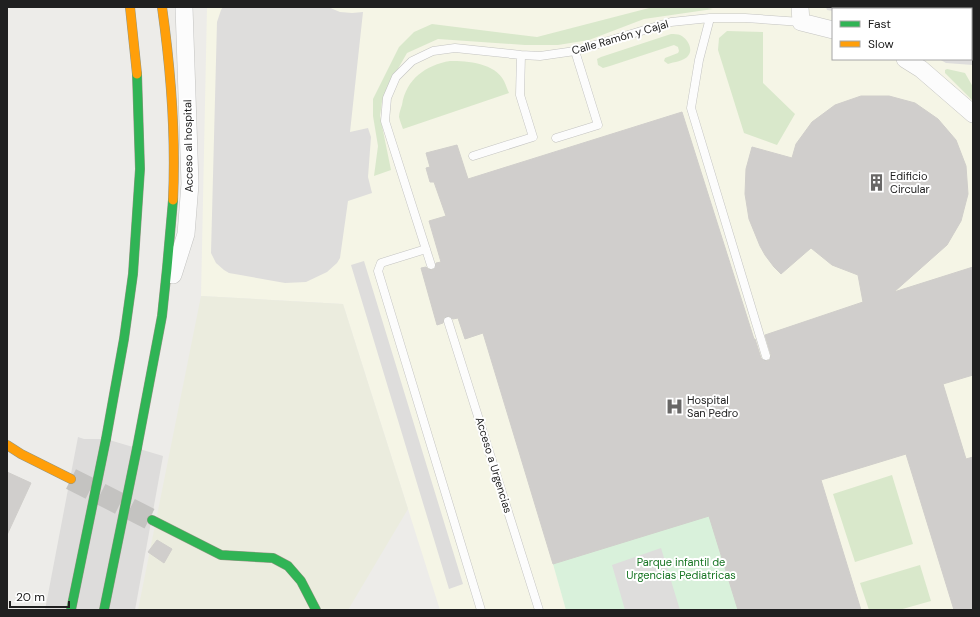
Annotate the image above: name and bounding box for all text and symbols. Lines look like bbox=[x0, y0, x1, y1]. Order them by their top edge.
legend bbox=[832, 8, 972, 60]
text: Fast bbox=[868, 16, 891, 32]
street label: Calle Ramón y Cajal bbox=[570, 17, 670, 57]
text: Slow bbox=[868, 36, 894, 52]
street label: Acceso al hospital bbox=[180, 99, 196, 193]
place label: Edificio Circular bbox=[890, 169, 930, 196]
building icon: Edificio Circular bbox=[867, 172, 887, 192]
place label: Hospital San Pedro bbox=[687, 393, 738, 420]
hospital icon: Hospital San Pedro bbox=[664, 396, 684, 416]
street label: Acceso a Urgencias bbox=[473, 415, 515, 515]
park label: Parque infantil de Urgencias Pediatricas bbox=[626, 555, 736, 582]
scale bar bbox=[10, 583, 69, 609]
text: 20 m bbox=[16, 589, 45, 605]

